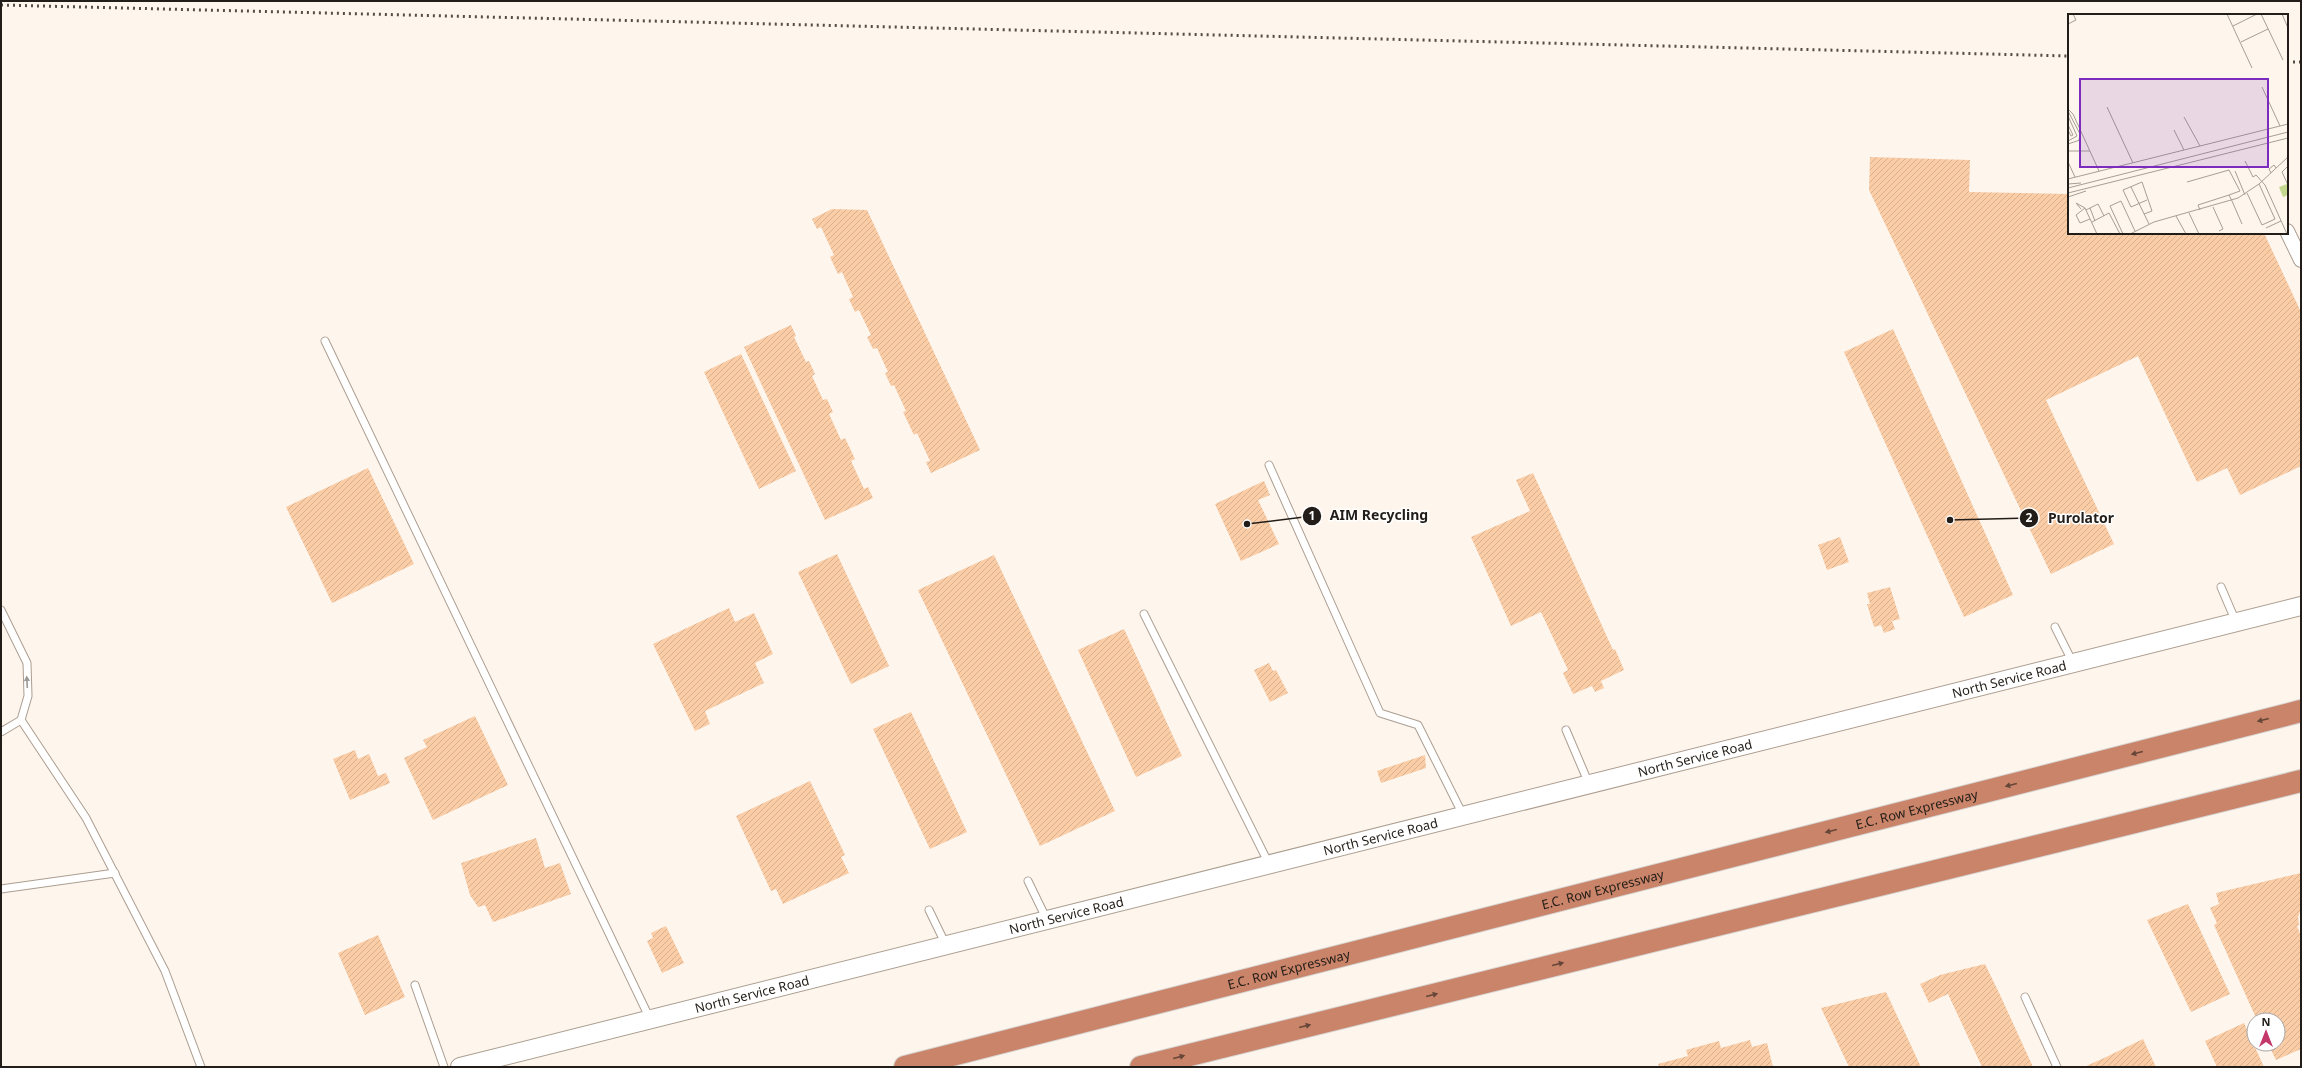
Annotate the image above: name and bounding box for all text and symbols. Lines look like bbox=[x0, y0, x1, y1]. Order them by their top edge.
inset map bbox=[2068, 14, 2288, 234]
callout: AIM Recycling bbox=[1302, 503, 1436, 529]
text: AIM Recycling bbox=[1330, 505, 1428, 524]
callout: Purolator bbox=[2019, 505, 2122, 531]
text: 1 bbox=[1309, 507, 1315, 524]
text: Purolator bbox=[2048, 508, 2115, 527]
text: 2 bbox=[2026, 509, 2033, 526]
street label: North Service Road bbox=[1950, 656, 2068, 702]
one-way arrow bbox=[24, 676, 31, 688]
one-way arrow bbox=[2257, 718, 2269, 724]
street label: North Service Road bbox=[1636, 735, 1754, 781]
one-way arrow bbox=[2131, 750, 2143, 756]
one-way arrow bbox=[2005, 782, 2018, 788]
street label: E.C. Row Expressway bbox=[1854, 785, 1980, 833]
street label: North Service Road bbox=[1321, 813, 1440, 859]
one-way arrow bbox=[1825, 828, 1837, 834]
street label: E.C. Row Expressway bbox=[1540, 865, 1666, 913]
street label: North Service Road bbox=[1007, 892, 1125, 938]
street label: E.C. Row Expressway bbox=[1226, 945, 1352, 993]
one-way arrow bbox=[1552, 960, 1564, 966]
street label: North Service Road bbox=[693, 971, 811, 1017]
one-way arrow bbox=[1425, 991, 1438, 997]
north arrow bbox=[2246, 1012, 2286, 1052]
text: N bbox=[2262, 1014, 2270, 1029]
one-way arrow bbox=[1300, 1023, 1312, 1029]
one-way arrow bbox=[1173, 1054, 1185, 1060]

